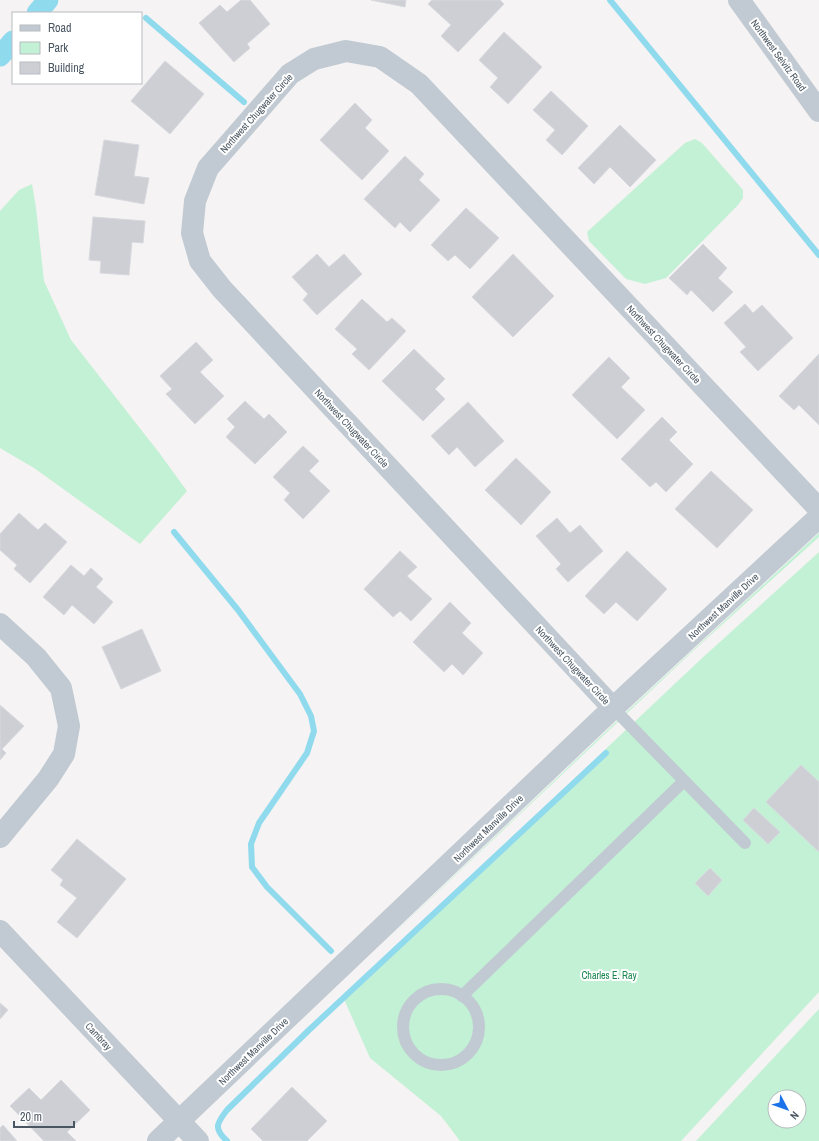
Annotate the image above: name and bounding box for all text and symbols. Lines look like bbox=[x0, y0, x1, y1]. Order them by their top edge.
legend bbox=[12, 12, 142, 84]
street label: Northwest Selvitz Road bbox=[748, 17, 809, 94]
text: Road bbox=[48, 20, 72, 36]
text: Park bbox=[48, 40, 68, 56]
text: Building bbox=[48, 60, 85, 76]
street label: Northwest Chugwater Circle bbox=[217, 71, 296, 156]
street label: Northwest Chugwater Circle bbox=[624, 302, 704, 387]
street label: Northwest Chugwater Circle bbox=[312, 386, 392, 471]
street label: Northwest Manville Drive bbox=[685, 570, 762, 642]
street label: Northwest Chugwater Circle bbox=[533, 623, 613, 708]
street label: Northwest Manville Drive bbox=[451, 792, 526, 865]
park label: Charles E. Ray bbox=[581, 969, 637, 982]
street label: Northwest Manville Drive bbox=[216, 1015, 291, 1088]
street label: Cambray bbox=[83, 1020, 115, 1054]
north arrow bbox=[767, 1089, 807, 1129]
scale bar bbox=[14, 1103, 74, 1129]
text: 20 m bbox=[20, 1109, 42, 1125]
text: N bbox=[787, 1109, 802, 1123]

